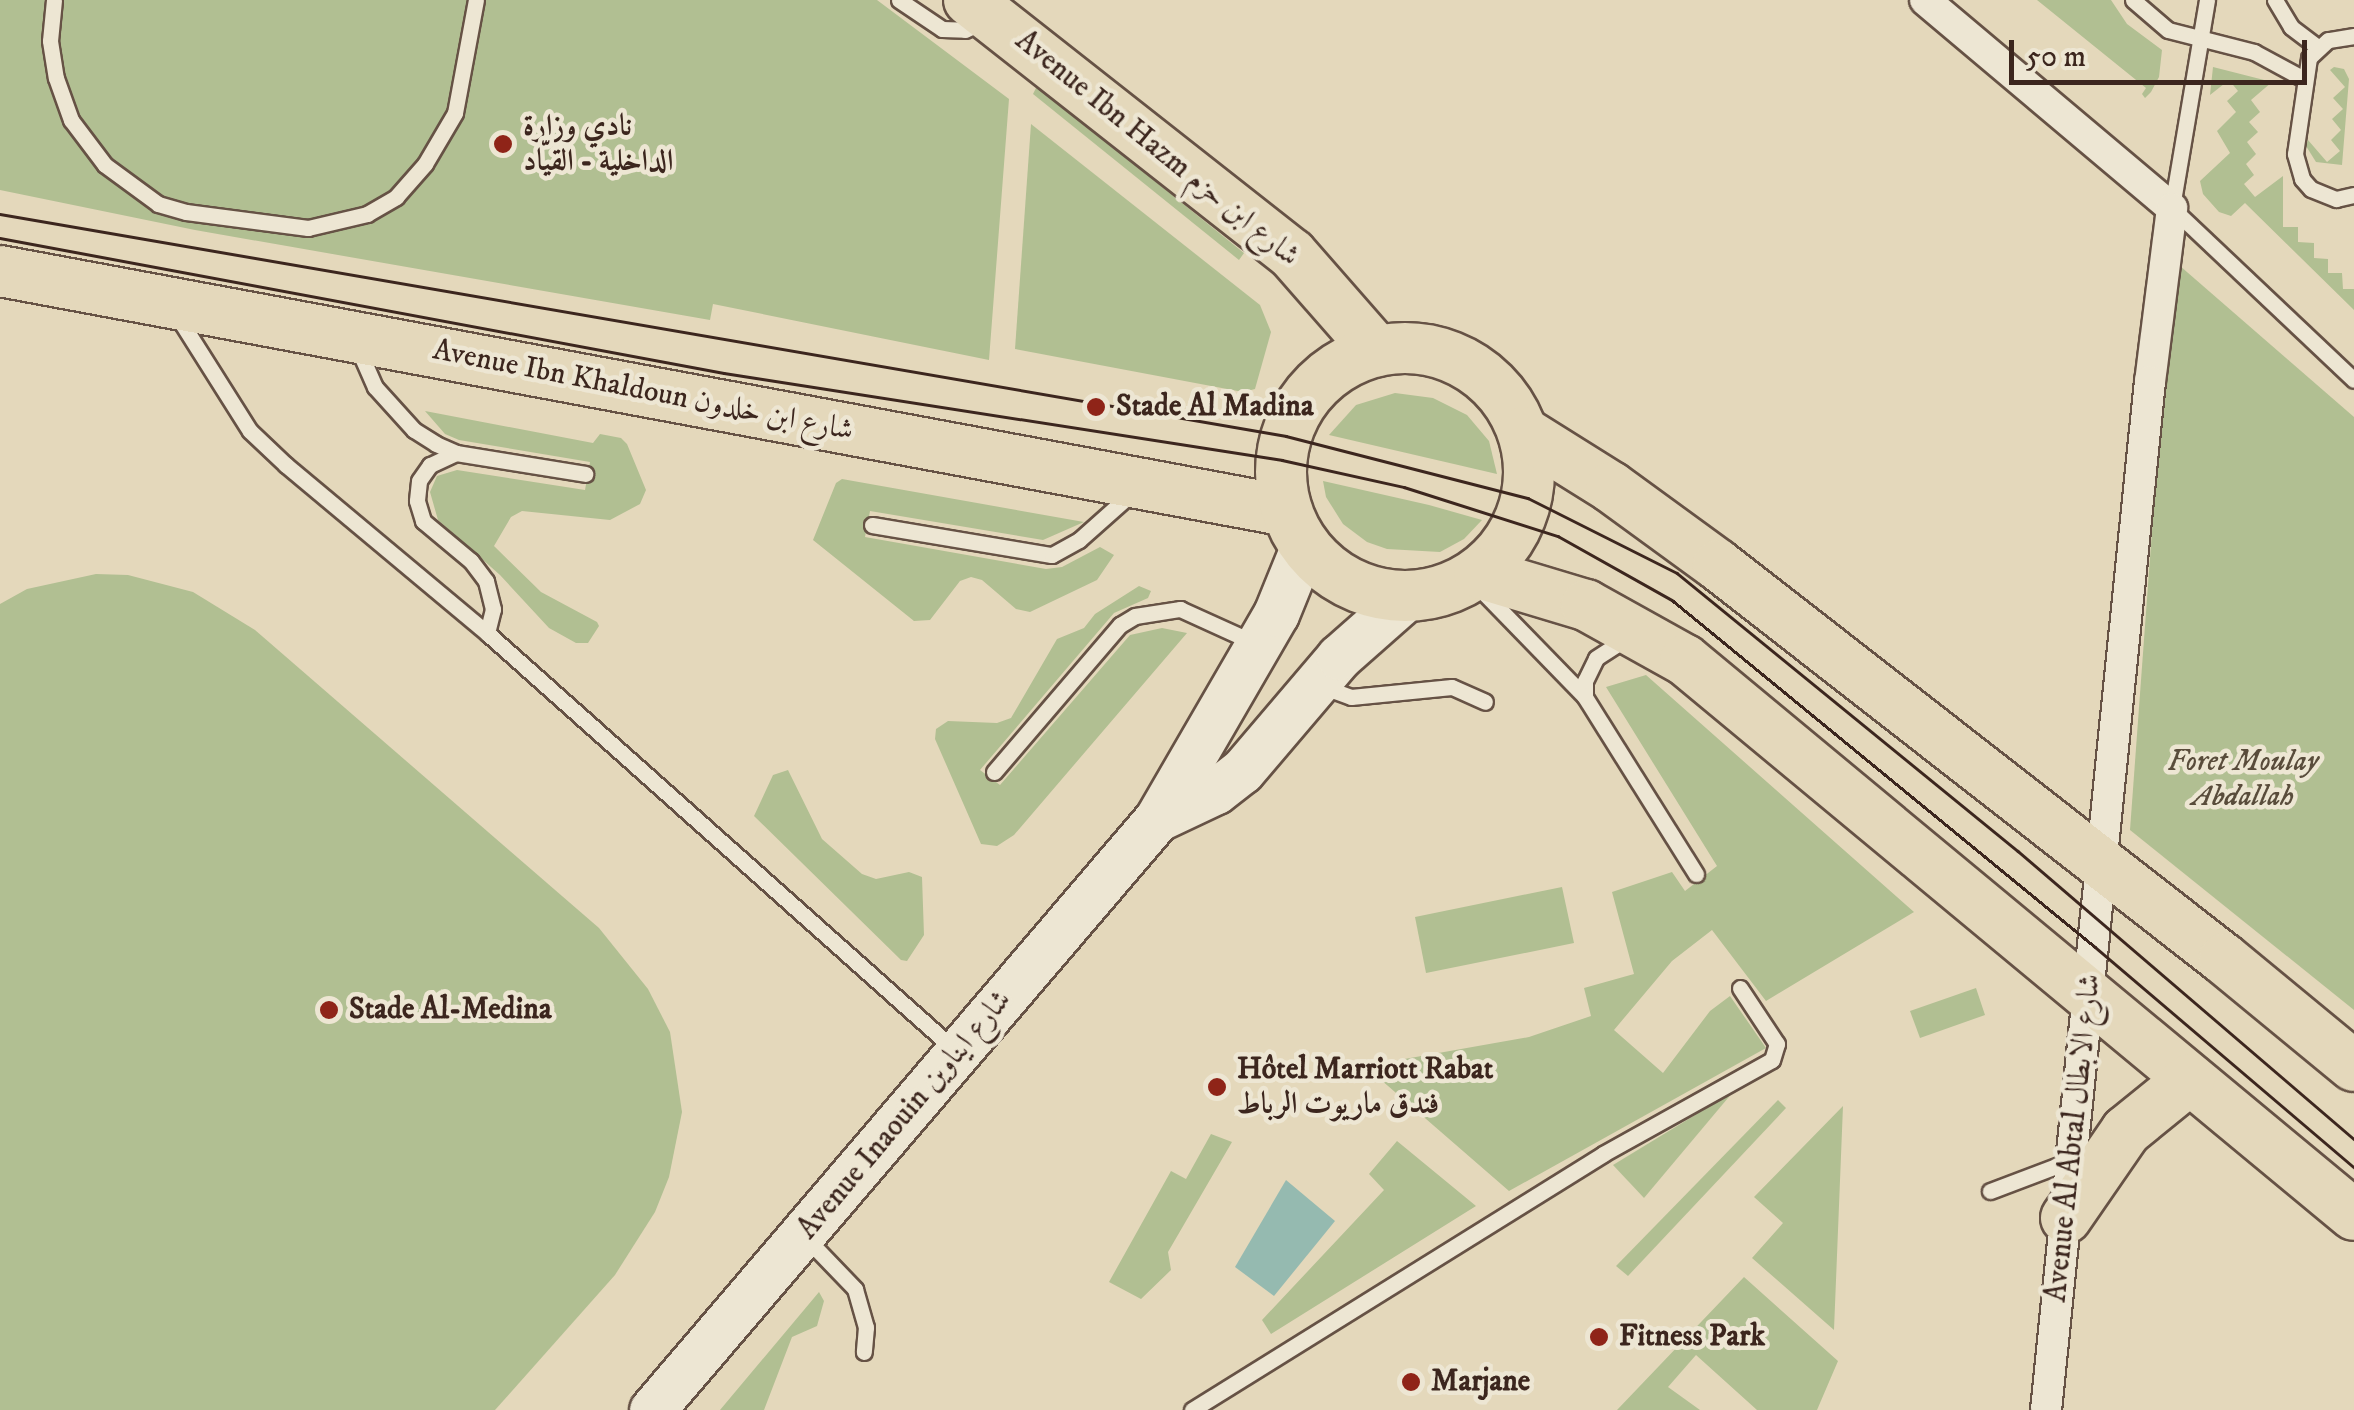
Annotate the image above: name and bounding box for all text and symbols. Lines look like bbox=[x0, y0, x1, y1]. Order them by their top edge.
scale bar bbox=[2014, 20, 2312, 82]
street label: Avenue Ibn Hazm شارع ابن حزم bbox=[1008, 23, 1306, 275]
text: 50 m bbox=[2026, 39, 2086, 76]
place label: نادي وزارة الداخلية - القيّاد bbox=[523, 109, 673, 180]
marker: نادي وزارة الداخلية - القيّاد bbox=[492, 133, 514, 155]
street label: Avenue Ibn Khaldoun شارع ابن خلدون bbox=[430, 333, 856, 449]
place label: Stade Al Madina bbox=[1116, 389, 1314, 425]
marker: Stade Al Madina bbox=[1085, 396, 1107, 418]
park label: Foret Moulay Abdallah bbox=[2168, 744, 2318, 814]
street label: Avenue Al Abtal شارع الابطال bbox=[2039, 972, 2109, 1304]
street label: Avenue Inaouin شارع ايناوين bbox=[790, 983, 1020, 1247]
place label: Stade Al-Medina bbox=[349, 992, 552, 1028]
marker: Stade Al-Medina bbox=[318, 999, 340, 1021]
place label: Hôtel Marriott Rabat فندق ماريوت الرباط bbox=[1237, 1052, 1493, 1122]
marker: Hôtel Marriott Rabat فندق ماريوت الرباط bbox=[1206, 1076, 1228, 1098]
place label: Fitness Park bbox=[1619, 1319, 1765, 1355]
marker: Fitness Park bbox=[1588, 1326, 1610, 1348]
place label: Marjane bbox=[1431, 1364, 1530, 1400]
marker: Marjane bbox=[1400, 1371, 1422, 1393]

